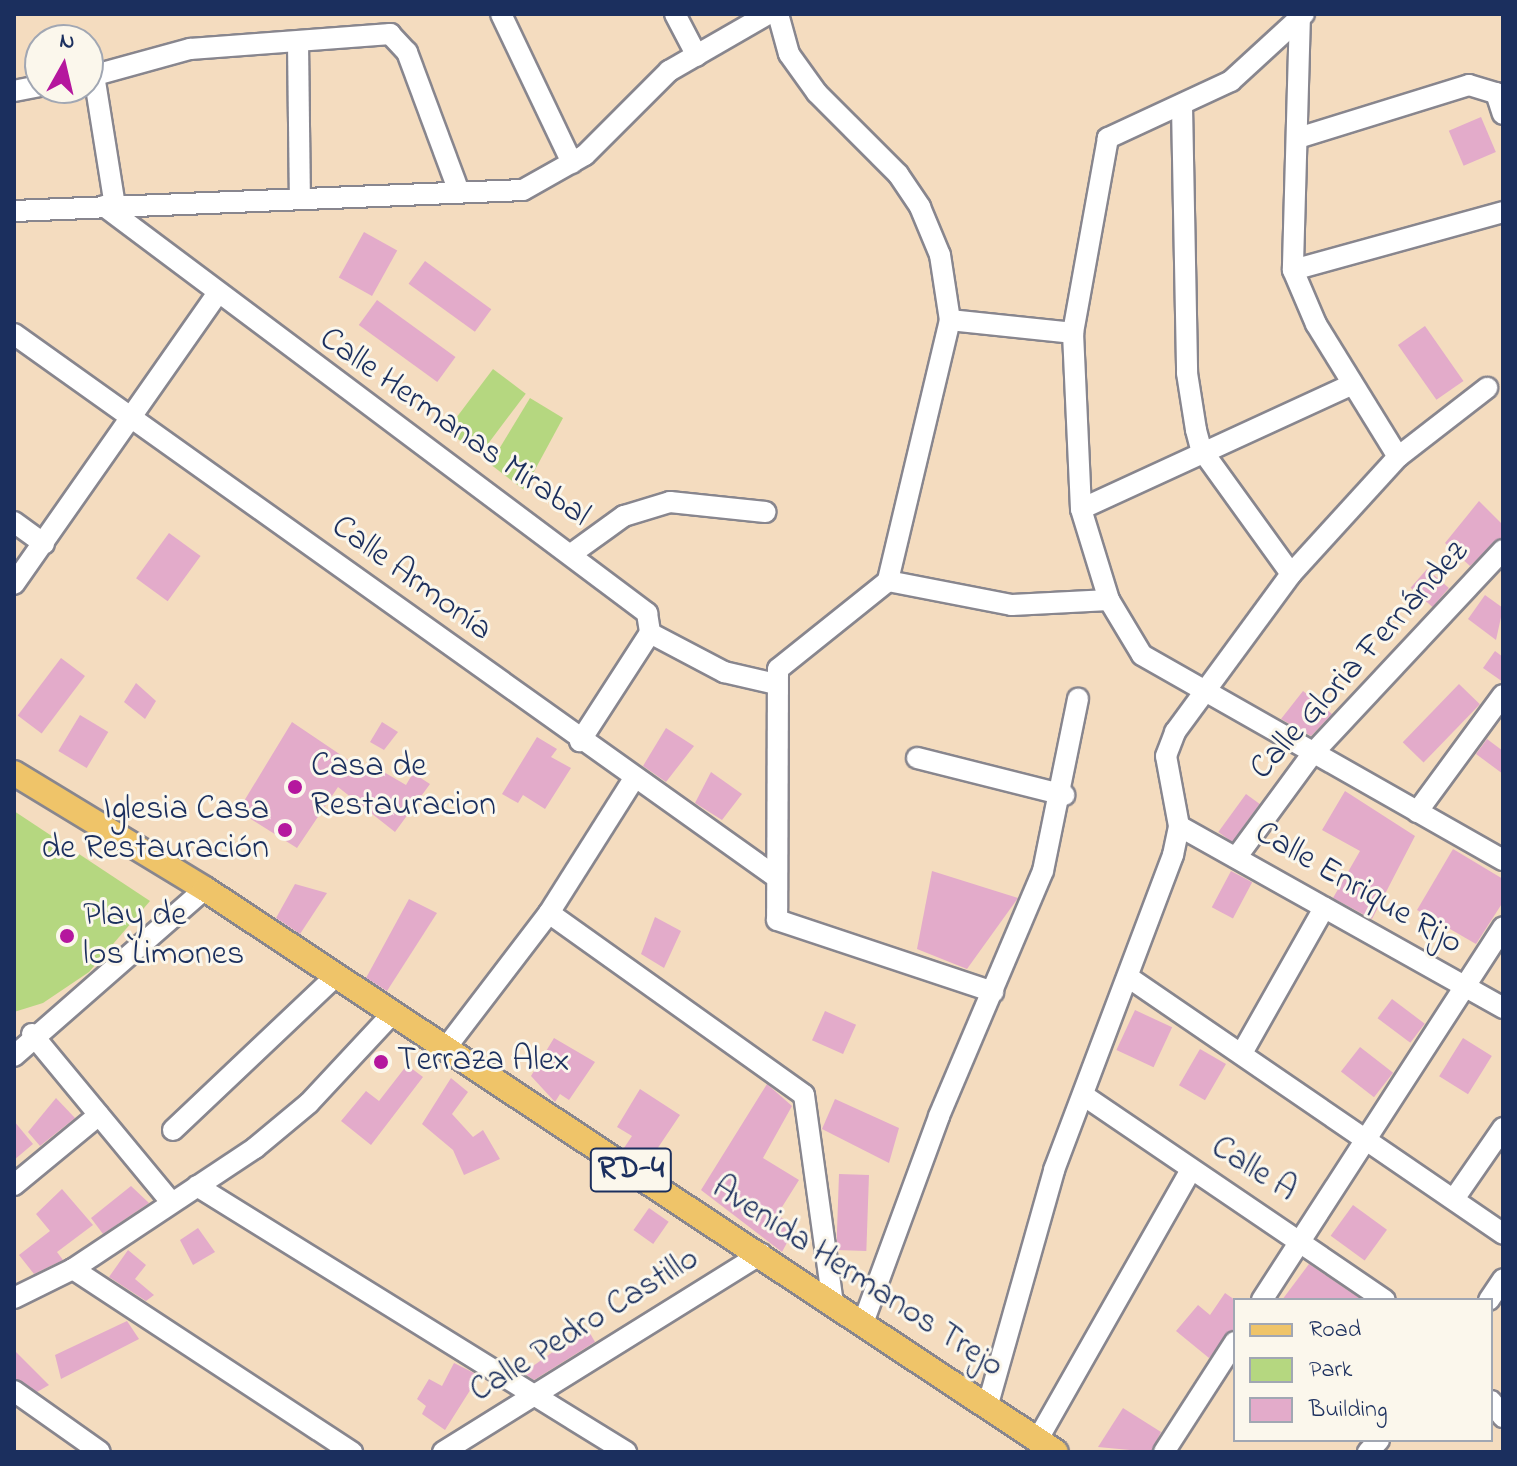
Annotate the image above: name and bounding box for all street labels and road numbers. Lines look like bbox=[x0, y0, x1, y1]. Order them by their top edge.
street label: Calle Hermanas Mirabal bbox=[311, 319, 597, 537]
street label: Calle Armonía bbox=[323, 507, 499, 651]
street label: Calle Gloria Fernández bbox=[1242, 533, 1478, 789]
street label: Calle Enrique Rijo bbox=[1247, 813, 1469, 965]
street label: Calle A bbox=[1203, 1128, 1303, 1212]
road number: RD-4 bbox=[589, 1142, 673, 1198]
street label: Avenida Hermanos Trejo bbox=[704, 1168, 1010, 1388]
street label: Calle Pedro Castillo bbox=[463, 1239, 707, 1413]

